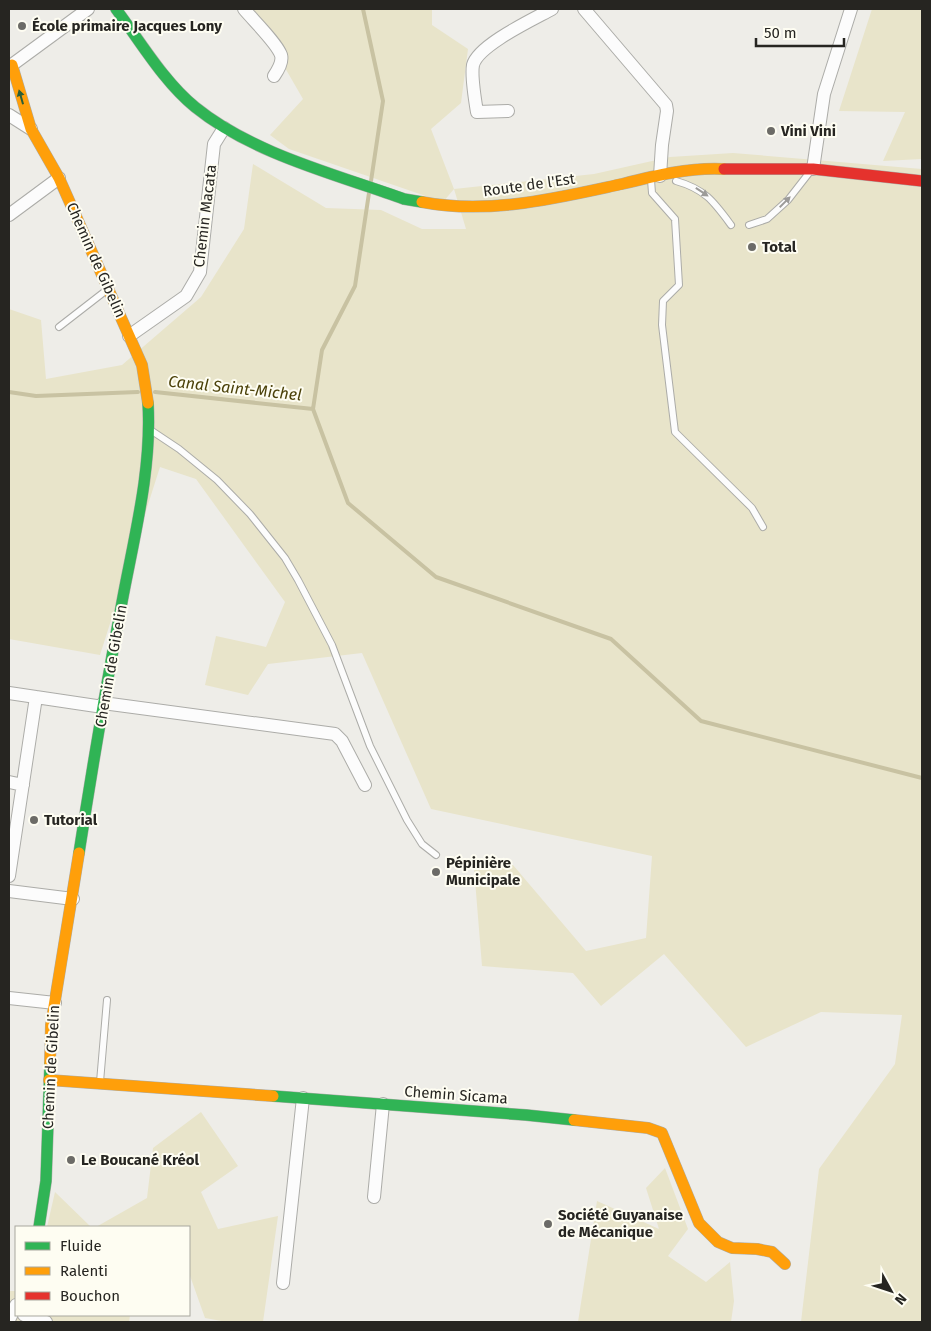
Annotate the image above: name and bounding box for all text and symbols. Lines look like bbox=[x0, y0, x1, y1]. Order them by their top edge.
scale bar bbox=[756, 15, 844, 47]
place label: École primaire Jacques Lony bbox=[32, 17, 222, 35]
marker: École primaire Jacques Lony bbox=[16, 20, 28, 32]
text: 50 m bbox=[764, 24, 797, 42]
one-way arrow bbox=[17, 89, 25, 104]
place label: Vini Vini bbox=[780, 122, 836, 140]
marker: Vini Vini bbox=[765, 125, 777, 137]
street label: Chemin Macata bbox=[190, 164, 220, 268]
street label: Route de l'Est bbox=[482, 170, 577, 200]
one-way arrow bbox=[695, 187, 708, 197]
one-way arrow bbox=[779, 196, 791, 208]
street label: Chemin de Gibelin bbox=[62, 200, 130, 320]
place label: Total bbox=[762, 238, 797, 256]
marker: Total bbox=[746, 241, 758, 253]
water label: Canal Saint-Michel bbox=[167, 372, 303, 404]
street label: Chemin de Gibelin bbox=[91, 603, 131, 729]
place label: Tutorial bbox=[44, 811, 98, 829]
marker: Tutorial bbox=[28, 814, 40, 826]
place label: Pépinière Municipale bbox=[446, 854, 520, 889]
marker: Pépinière Municipale bbox=[430, 866, 442, 878]
street label: Chemin de Gibelin bbox=[39, 1004, 63, 1130]
street label: Chemin Sicama bbox=[404, 1082, 508, 1108]
place label: Le Boucané Kréol bbox=[81, 1151, 200, 1169]
marker: Le Boucané Kréol bbox=[65, 1154, 77, 1166]
place label: Société Guyanaise de Mécanique bbox=[558, 1206, 683, 1241]
marker: Société Guyanaise de Mécanique bbox=[542, 1218, 554, 1230]
legend bbox=[15, 1226, 190, 1316]
text: Fluide bbox=[60, 1237, 102, 1255]
text: Ralenti bbox=[60, 1262, 108, 1280]
north arrow bbox=[866, 1266, 916, 1316]
text: Bouchon bbox=[60, 1287, 120, 1305]
text: N bbox=[891, 1290, 910, 1308]

